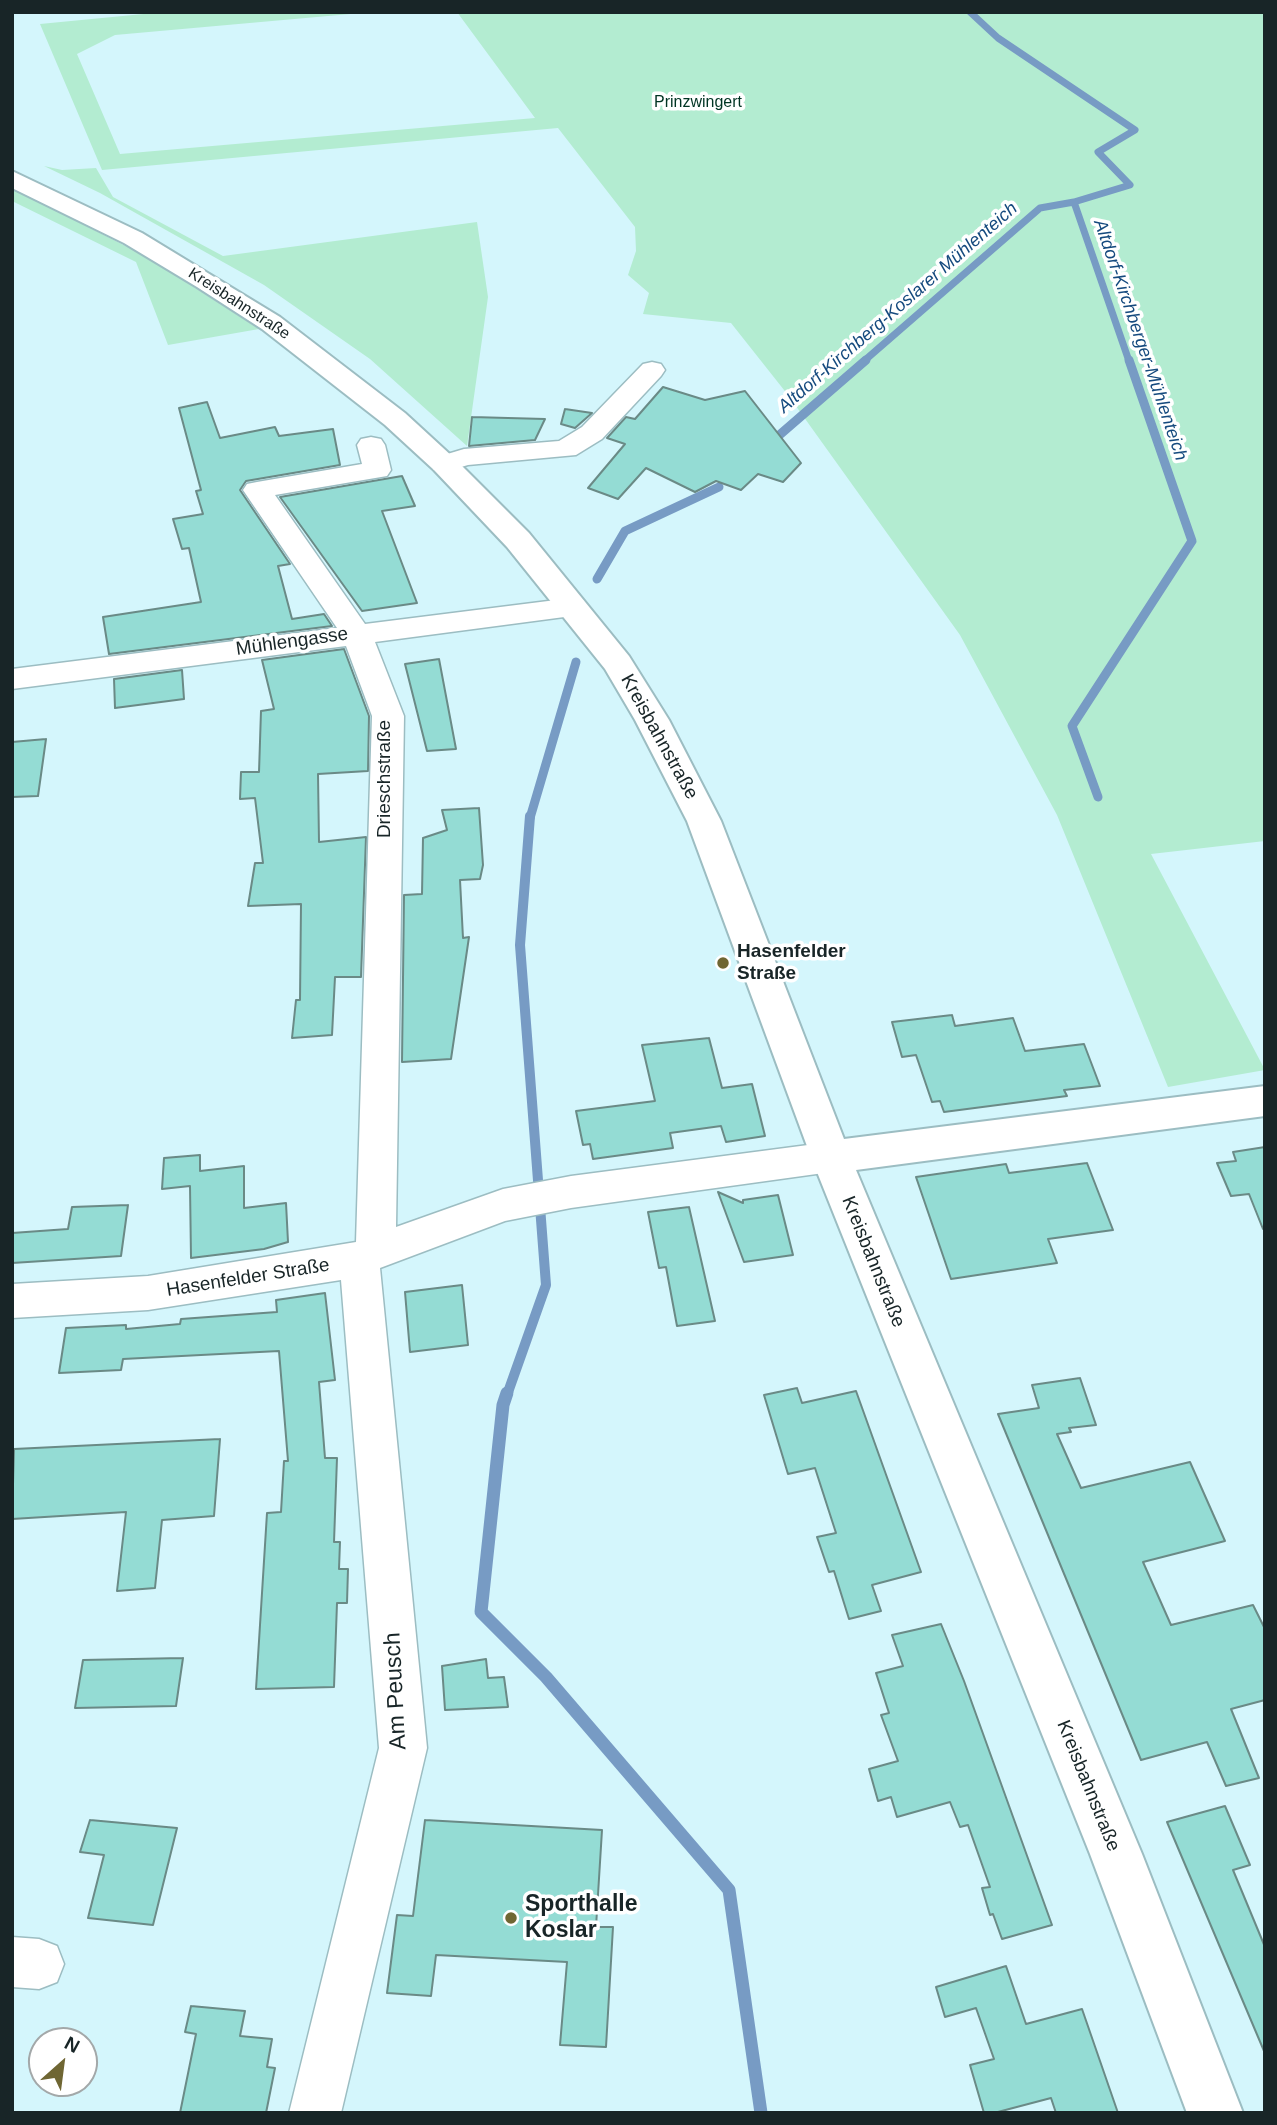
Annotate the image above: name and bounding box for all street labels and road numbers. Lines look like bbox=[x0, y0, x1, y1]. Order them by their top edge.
street label: Kreisbahnstraße bbox=[185, 264, 293, 344]
street label: Mühlengasse bbox=[234, 623, 350, 661]
street label: Kreisbahnstraße bbox=[615, 671, 703, 803]
street label: Drieschstraße bbox=[374, 720, 396, 838]
street label: Kreisbahnstraße bbox=[836, 1193, 910, 1331]
street label: Hasenfelder Straße bbox=[165, 1254, 331, 1302]
street label: Am Peusch bbox=[379, 1632, 413, 1750]
street label: Kreisbahnstraße bbox=[1051, 1717, 1125, 1855]

